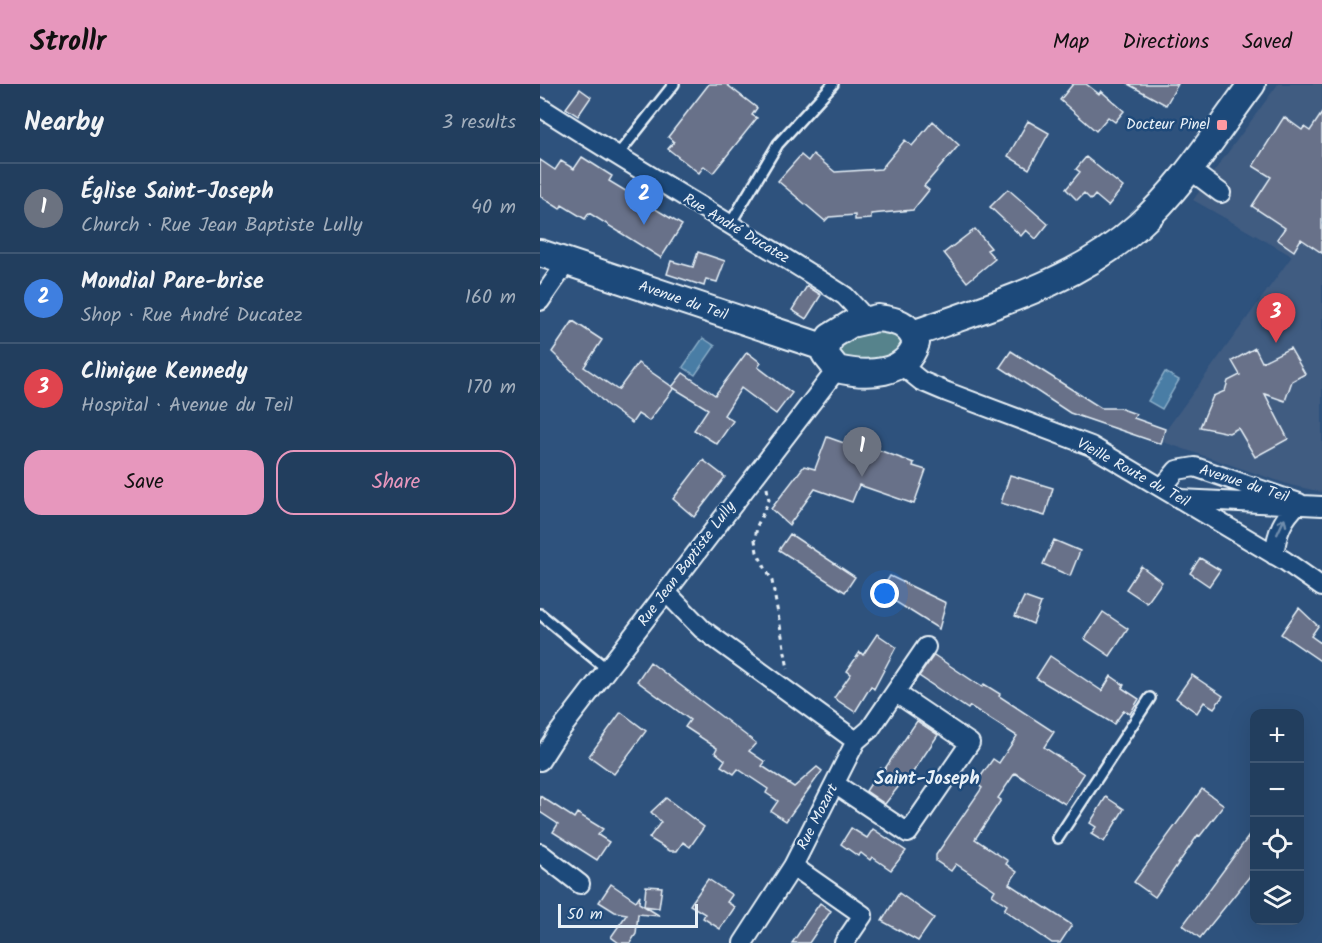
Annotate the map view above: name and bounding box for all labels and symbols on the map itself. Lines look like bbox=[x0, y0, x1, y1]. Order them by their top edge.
place label: Docteur Pinel bbox=[1126, 113, 1210, 137]
marker: Docteur Pinel bbox=[1215, 118, 1229, 132]
pin: 2 bbox=[624, 176, 664, 225]
street label: Rue André Ducatez bbox=[678, 188, 794, 271]
street label: Avenue du Teil bbox=[635, 275, 731, 328]
pin: 3 bbox=[1256, 294, 1296, 343]
pin: 1 bbox=[842, 428, 882, 477]
street label: Vieille Route du Teil bbox=[1072, 432, 1194, 514]
street label: Avenue du Teil bbox=[1196, 458, 1292, 510]
street label: Rue Jean Baptiste Lully bbox=[632, 496, 743, 632]
one-way arrow bbox=[1275, 517, 1287, 535]
your location bbox=[870, 579, 899, 608]
district label: Saint-Joseph bbox=[874, 765, 980, 794]
street label: Rue Mozart bbox=[791, 779, 845, 854]
scale bar bbox=[558, 901, 698, 928]

